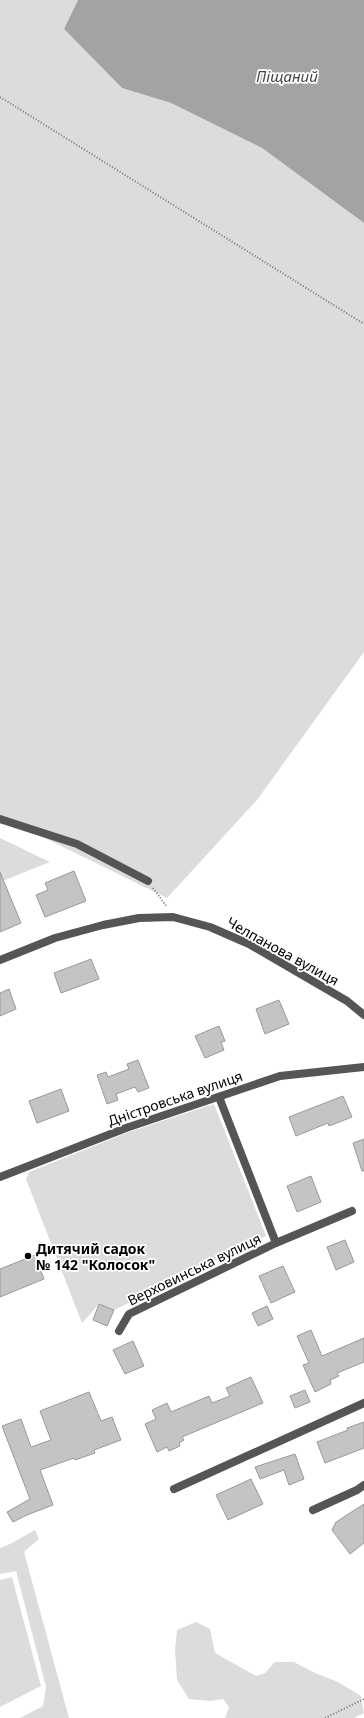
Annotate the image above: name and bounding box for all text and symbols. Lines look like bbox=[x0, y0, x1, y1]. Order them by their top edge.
water label: Піщаний bbox=[256, 66, 318, 86]
street label: Челпанова вулиця bbox=[223, 912, 343, 990]
street label: Дністровська вулиця bbox=[105, 1066, 245, 1130]
street label: Верховинська вулиця bbox=[124, 1228, 264, 1310]
place label: Дитячий садок № 142 "Колосок" bbox=[36, 1239, 155, 1274]
marker: Дитячий садок № 142 "Колосок" bbox=[23, 1251, 33, 1261]

